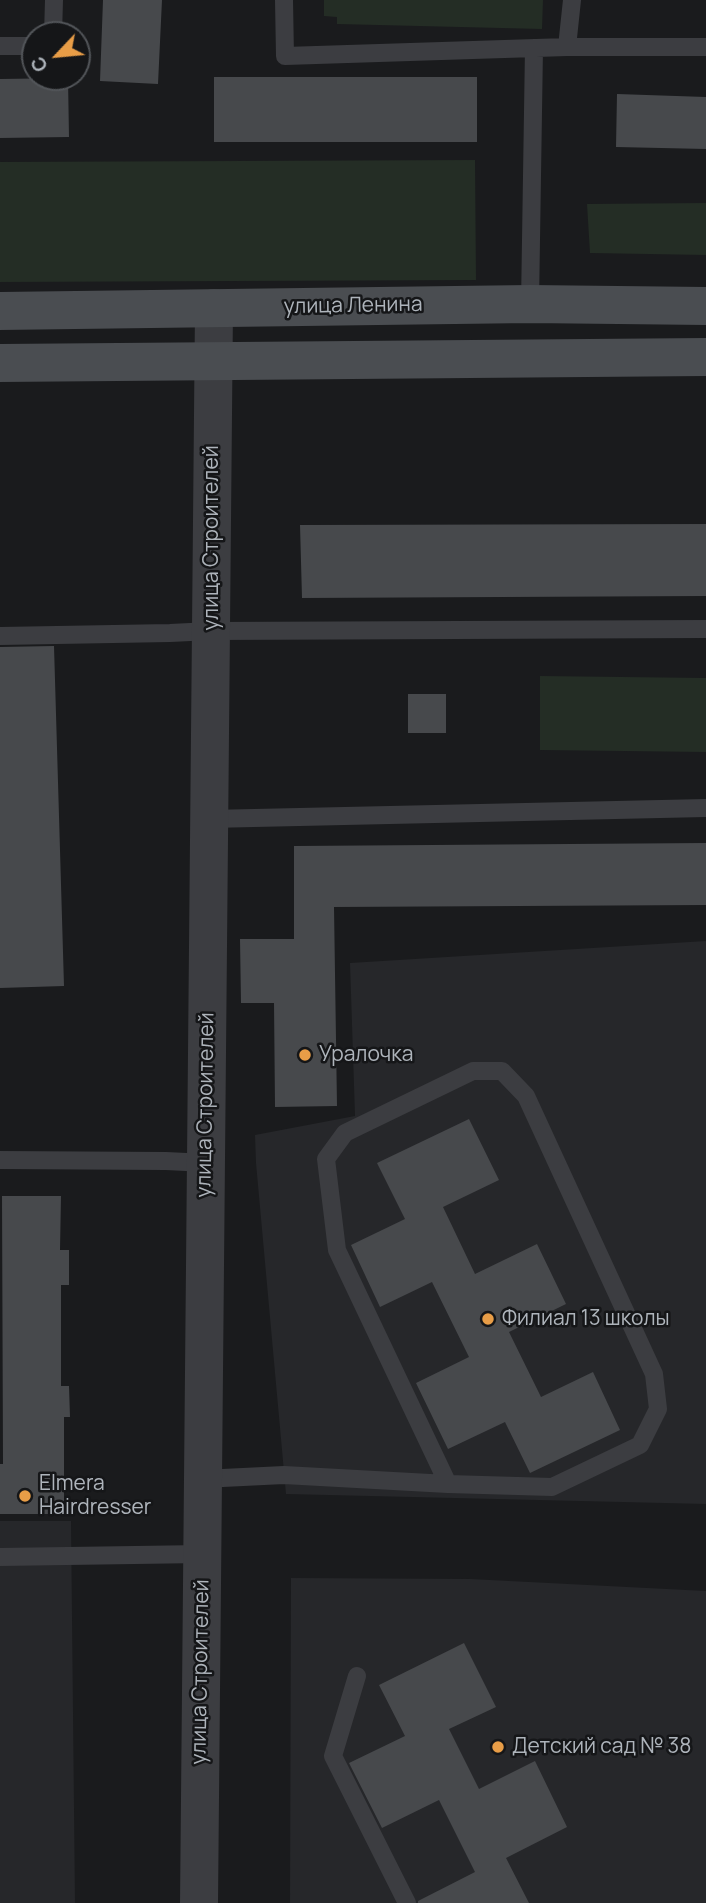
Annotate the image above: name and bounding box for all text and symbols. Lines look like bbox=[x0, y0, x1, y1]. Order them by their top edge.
north arrow bbox=[21, 21, 91, 91]
text: С bbox=[24, 52, 54, 76]
street label: улица Ленина bbox=[283, 292, 423, 320]
street label: улица Строителей bbox=[199, 445, 225, 631]
street label: улица Строителей bbox=[192, 1012, 220, 1198]
place label: Уралочка bbox=[319, 1042, 413, 1068]
marker: Уралочка bbox=[297, 1047, 313, 1063]
place label: Филиал 13 школы bbox=[502, 1306, 670, 1332]
marker: Филиал 13 школы bbox=[480, 1311, 496, 1327]
place label: Elmera Hairdresser bbox=[39, 1471, 151, 1521]
marker: Elmera Hairdresser bbox=[17, 1488, 33, 1504]
street label: улица Строителей bbox=[187, 1579, 215, 1765]
place label: Детский сад № 38 bbox=[512, 1734, 691, 1760]
marker: Детский сад № 38 bbox=[490, 1739, 506, 1755]

